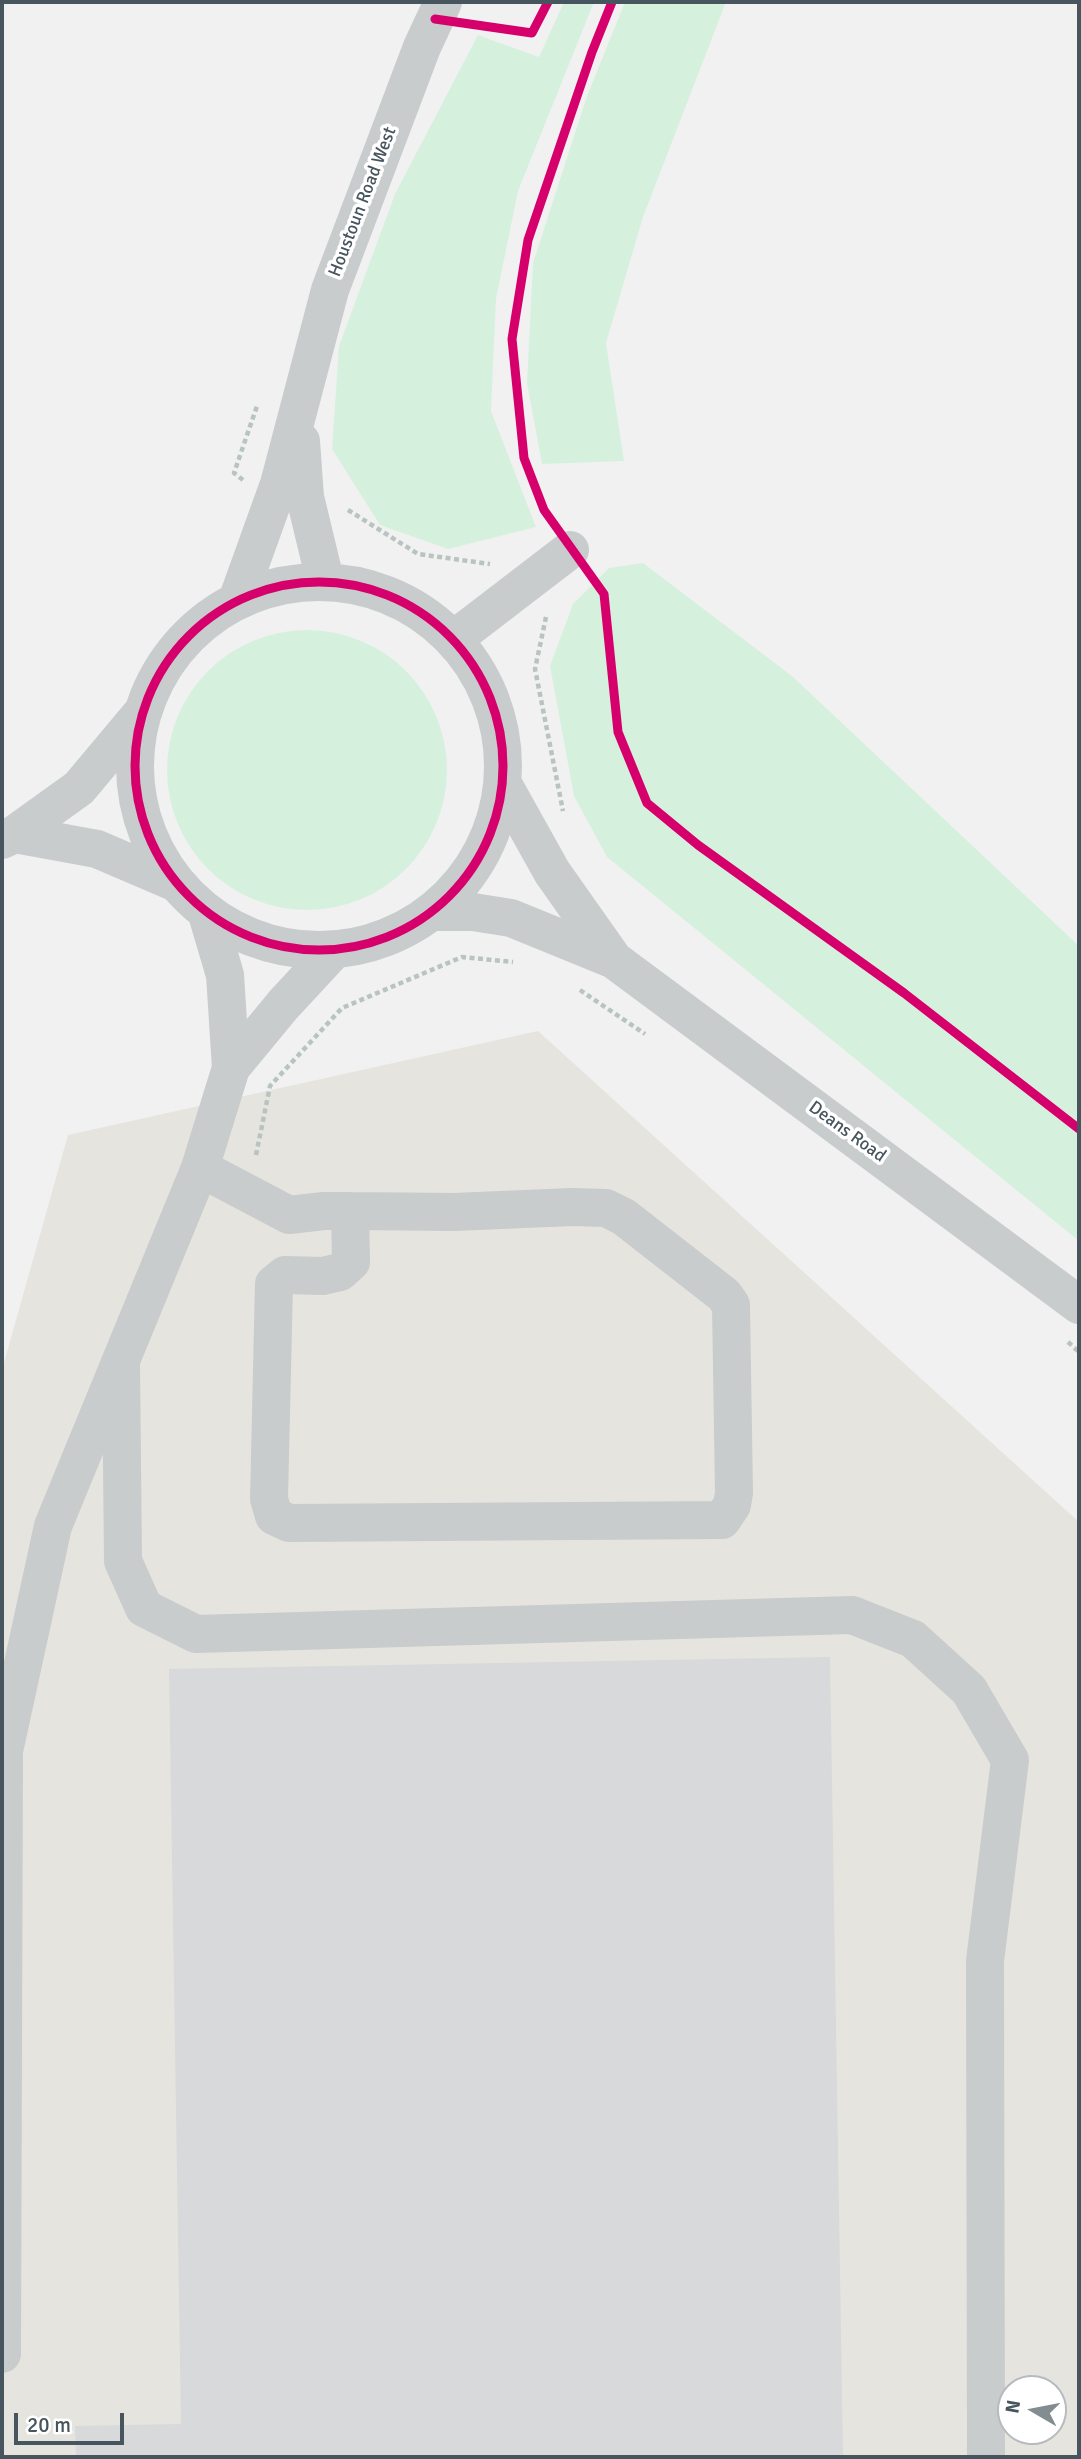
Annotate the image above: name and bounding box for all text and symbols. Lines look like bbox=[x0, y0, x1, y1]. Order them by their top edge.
street label: Houstoun Road West bbox=[324, 124, 402, 280]
street label: Deans Road bbox=[804, 1097, 890, 1167]
north arrow bbox=[997, 2375, 1067, 2445]
text: N bbox=[1000, 2398, 1026, 2415]
scale bar bbox=[18, 2400, 128, 2444]
text: 20 m bbox=[27, 2412, 71, 2438]

